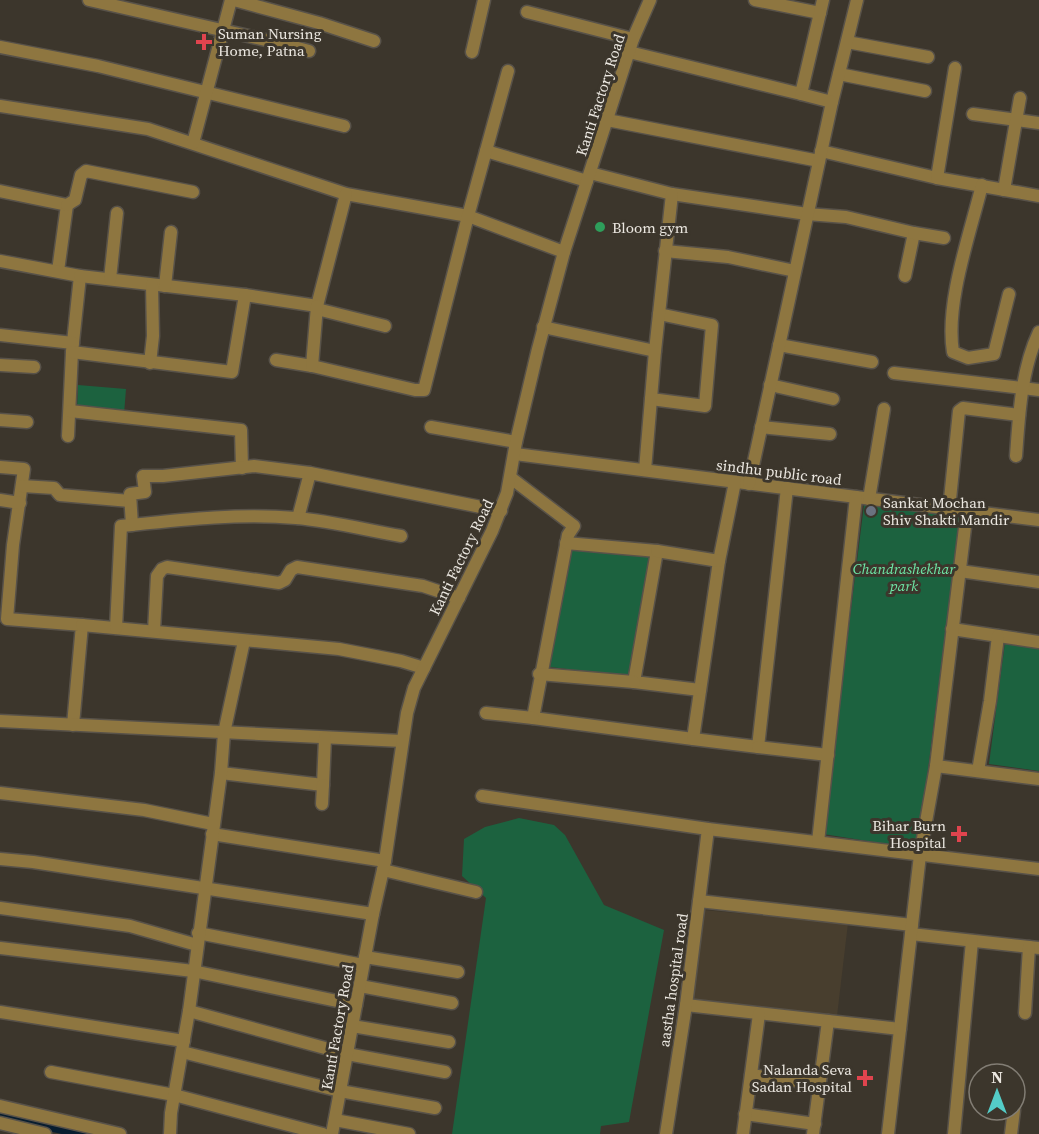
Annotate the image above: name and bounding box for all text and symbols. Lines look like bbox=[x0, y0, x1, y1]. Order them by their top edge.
place label: Suman Nursing Home, Patna bbox=[218, 23, 322, 61]
street label: Kanti Factory Road bbox=[570, 31, 630, 159]
marker: Suman Nursing Home, Patna bbox=[195, 33, 213, 51]
place label: Bloom gym bbox=[612, 217, 689, 238]
marker: Bloom gym bbox=[593, 220, 607, 234]
street label: sindhu public road bbox=[715, 454, 843, 490]
place label: Sankat Mochan Shiv Shakti Mandir bbox=[883, 492, 1010, 530]
street label: Kanti Factory Road bbox=[424, 495, 499, 619]
marker: Sankat Mochan Shiv Shakti Mandir bbox=[864, 504, 878, 518]
park label: Chandrashekhar park bbox=[853, 558, 956, 596]
place label: Bihar Burn Hospital bbox=[872, 815, 947, 853]
marker: Bihar Burn Hospital bbox=[950, 825, 968, 843]
street label: aastha hospital road bbox=[653, 911, 693, 1048]
street label: Kanti Factory Road bbox=[316, 962, 358, 1091]
place label: Nalanda Seva Sadan Hospital bbox=[752, 1059, 853, 1097]
north arrow bbox=[967, 1062, 1027, 1122]
text: N bbox=[991, 1066, 1003, 1088]
marker: Nalanda Seva Sadan Hospital bbox=[856, 1069, 874, 1087]

